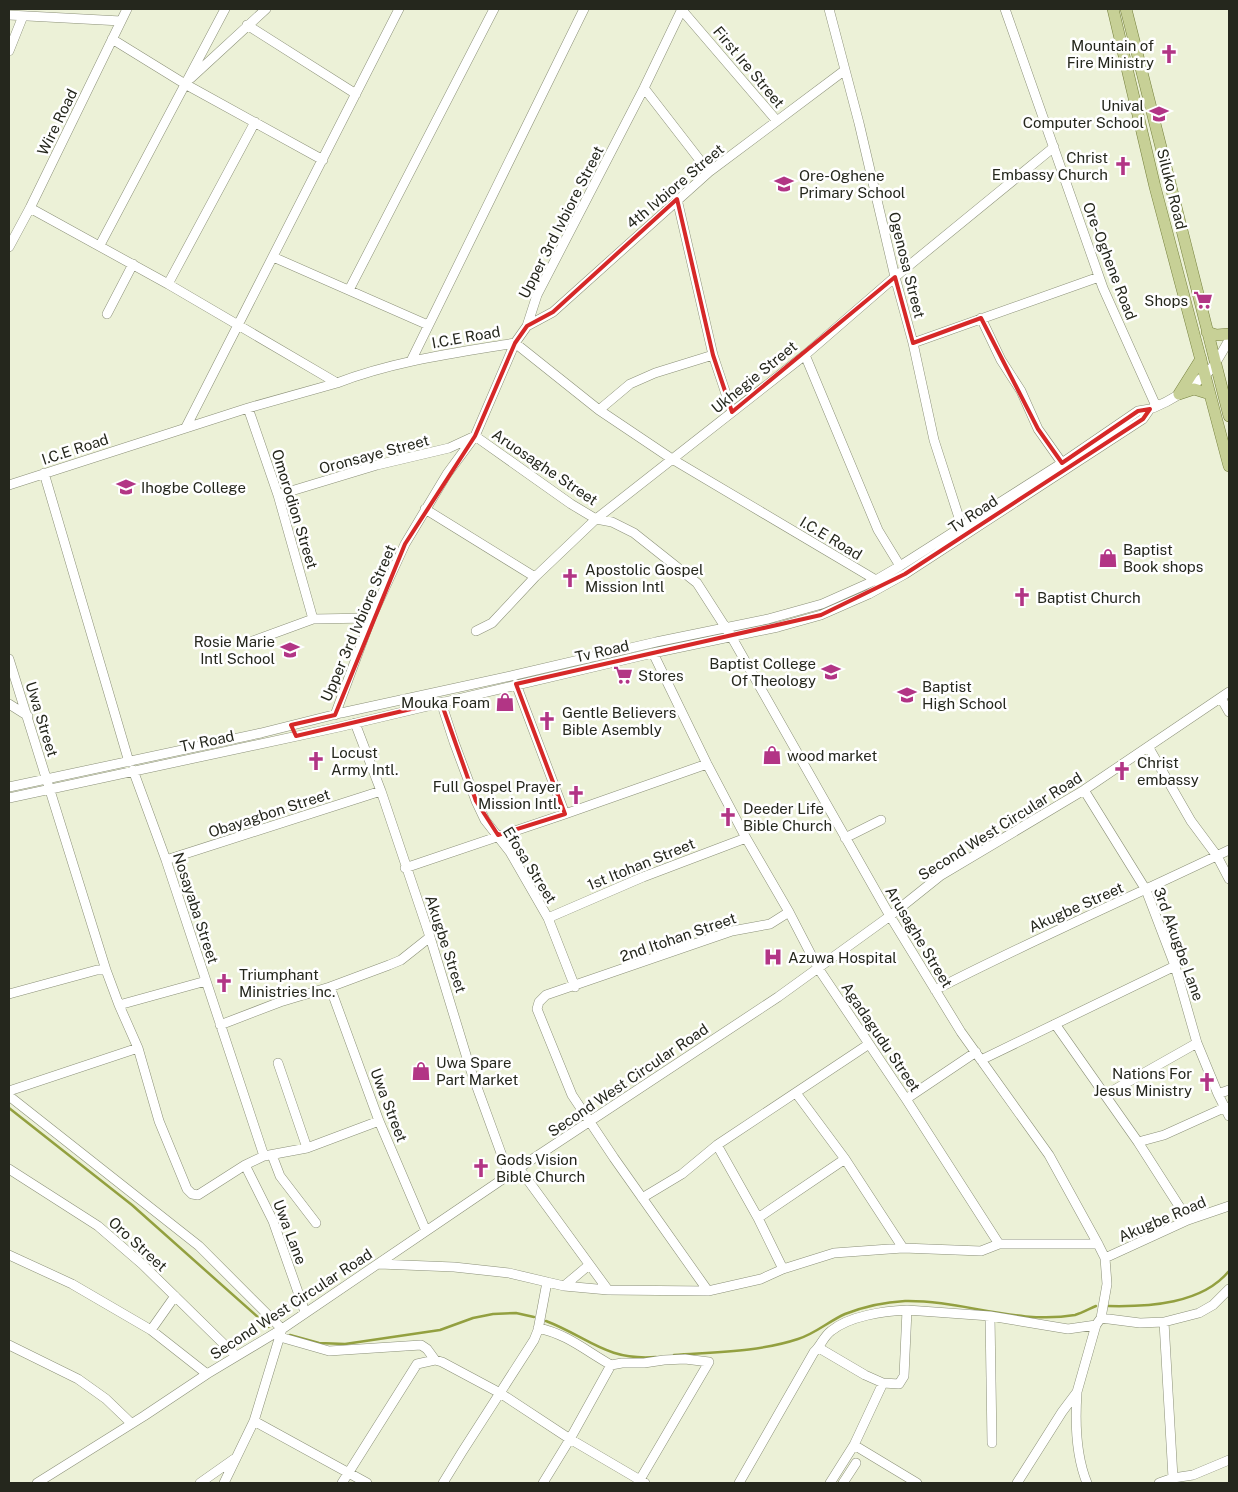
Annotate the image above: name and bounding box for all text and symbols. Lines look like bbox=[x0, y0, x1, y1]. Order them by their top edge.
street label: First Ire Street bbox=[710, 23, 788, 111]
place label: Mountain of Fire Ministry bbox=[1067, 37, 1154, 71]
church icon: Mountain of Fire Ministry bbox=[1158, 43, 1180, 65]
street label: Wire Road bbox=[34, 86, 80, 158]
place label: Unival Computer School bbox=[1023, 97, 1144, 131]
school or university icon: Unival Computer School bbox=[1148, 103, 1170, 125]
street label: 4th Ivbiore Street bbox=[623, 140, 727, 232]
street label: Upper 3rd Ivbiore Street bbox=[515, 143, 607, 301]
street label: Siluko Road bbox=[1154, 147, 1190, 231]
place label: Christ Embassy Church bbox=[992, 149, 1108, 183]
church icon: Christ Embassy Church bbox=[1112, 155, 1134, 177]
place label: Ore-Oghene Primary School bbox=[799, 167, 905, 201]
school or university icon: Ore-Oghene Primary School bbox=[773, 173, 795, 195]
street label: Ore-Oghene Road bbox=[1080, 200, 1140, 322]
street label: Ogenosa Street bbox=[886, 210, 928, 320]
supermarket icon: Shops bbox=[1192, 289, 1214, 311]
place label: Shops bbox=[1144, 292, 1188, 309]
street label: I.C.E Road bbox=[430, 323, 502, 351]
street label: Ukhegie Street bbox=[708, 337, 800, 417]
street label: Aruosaghe Street bbox=[489, 425, 601, 509]
street label: I.C.E Road bbox=[39, 430, 111, 468]
street label: Oronsaye Street bbox=[317, 431, 431, 477]
street label: Omorodion Street bbox=[269, 447, 321, 571]
school or university icon: Ihogbe College bbox=[115, 476, 137, 498]
place label: Ihogbe College bbox=[141, 479, 246, 496]
street label: Tv Road bbox=[945, 492, 1001, 536]
street label: I.C.E Road bbox=[797, 513, 865, 563]
place label: Baptist Book shops bbox=[1123, 541, 1203, 575]
street label: Upper 3rd Ivbiore Street bbox=[317, 542, 399, 704]
shop icon: Baptist Book shops bbox=[1097, 547, 1119, 569]
place label: Apostolic Gospel Mission Intl bbox=[585, 561, 703, 595]
church icon: Apostolic Gospel Mission Intl bbox=[559, 567, 581, 589]
church icon: Baptist Church bbox=[1011, 586, 1033, 608]
place label: Baptist Church bbox=[1037, 589, 1141, 606]
place label: Rosie Marie Intl School bbox=[194, 633, 275, 667]
street label: Tv Road bbox=[573, 637, 631, 665]
school or university icon: Rosie Marie Intl School bbox=[279, 639, 301, 661]
place label: Baptist College Of Theology bbox=[709, 655, 816, 689]
school or university icon: Baptist College Of Theology bbox=[820, 661, 842, 683]
supermarket icon: Stores bbox=[612, 664, 634, 686]
place label: Stores bbox=[638, 667, 684, 684]
place label: Baptist High School bbox=[922, 678, 1007, 712]
street label: Uwa Street bbox=[22, 679, 62, 759]
school or university icon: Baptist High School bbox=[896, 684, 918, 706]
shop icon: Mouka Foam bbox=[494, 691, 516, 713]
place label: Mouka Foam bbox=[401, 694, 490, 711]
place label: Gentle Believers Bible Asembly bbox=[562, 704, 676, 738]
church icon: Gentle Believers Bible Asembly bbox=[536, 710, 558, 732]
street label: Tv Road bbox=[178, 727, 236, 755]
place label: Locust Army Intl. bbox=[331, 744, 398, 778]
shop icon: wood market bbox=[761, 744, 783, 766]
place label: wood market bbox=[787, 747, 877, 764]
church icon: Locust Army Intl. bbox=[305, 750, 327, 772]
place label: Christ embassy bbox=[1137, 754, 1199, 788]
church icon: Christ embassy bbox=[1111, 760, 1133, 782]
street label: Second West Circular Road bbox=[915, 769, 1085, 883]
place label: Full Gospel Prayer Mission Intl. bbox=[433, 778, 561, 812]
church icon: Full Gospel Prayer Mission Intl. bbox=[565, 784, 587, 806]
street label: Obayagbon Street bbox=[206, 785, 332, 841]
place label: Deeder Life Bible Church bbox=[743, 800, 832, 834]
church icon: Deeder Life Bible Church bbox=[717, 806, 739, 828]
street label: Efosa Street bbox=[500, 824, 560, 906]
street label: 1st Itohan Street bbox=[585, 835, 697, 893]
street label: Nosayaba Street bbox=[170, 850, 222, 966]
street label: Akugbe Street bbox=[1026, 878, 1126, 935]
street label: Arusaghe Street bbox=[882, 883, 956, 991]
street label: 3rd Akugbe Lane bbox=[1151, 885, 1207, 1003]
street label: Akugbe Street bbox=[422, 893, 470, 995]
street label: 2nd Itohan Street bbox=[618, 909, 738, 965]
hospital icon: Azuwa Hospital bbox=[762, 946, 784, 968]
place label: Azuwa Hospital bbox=[788, 949, 897, 966]
place label: Triumphant Ministries Inc. bbox=[239, 966, 335, 1000]
church icon: Triumphant Ministries Inc. bbox=[213, 972, 235, 994]
street label: Agadagudu Street bbox=[838, 979, 924, 1095]
street label: Second West Circular Road bbox=[545, 1020, 711, 1140]
place label: Uwa Spare Part Market bbox=[436, 1054, 518, 1088]
shop icon: Uwa Spare Part Market bbox=[410, 1060, 432, 1082]
place label: Nations For Jesus Ministry bbox=[1093, 1065, 1192, 1099]
street label: Uwa Street bbox=[367, 1066, 411, 1145]
church icon: Nations For Jesus Ministry bbox=[1196, 1071, 1218, 1093]
place label: Gods Vision Bible Church bbox=[496, 1151, 585, 1185]
church icon: Gods Vision Bible Church bbox=[470, 1157, 492, 1179]
street label: Akugbe Road bbox=[1116, 1193, 1208, 1245]
street label: Uwa Lane bbox=[270, 1197, 310, 1267]
street label: Oro Street bbox=[105, 1213, 171, 1275]
street label: Second West Circular Road bbox=[207, 1245, 375, 1363]

